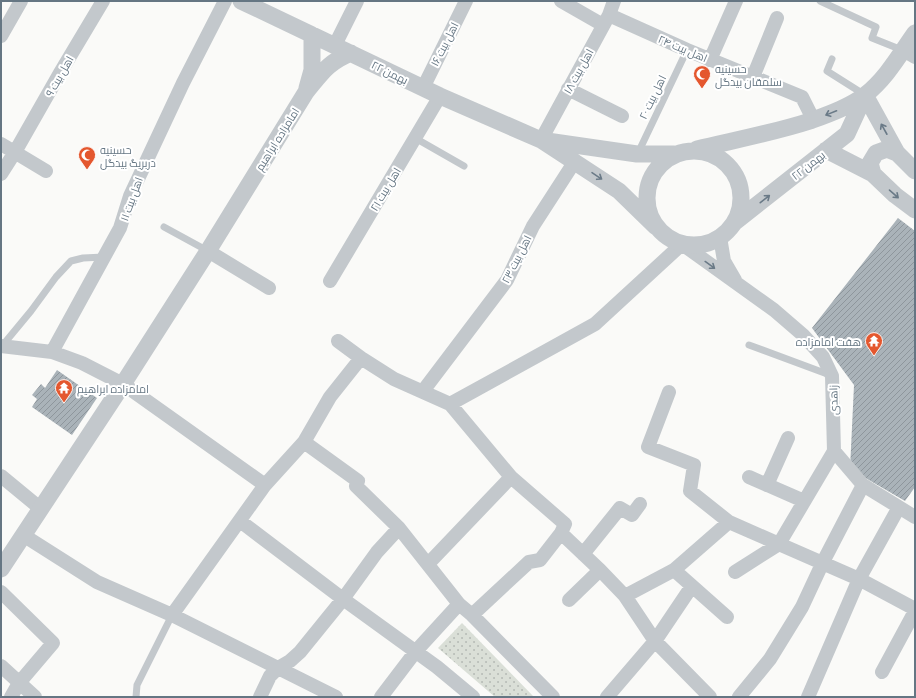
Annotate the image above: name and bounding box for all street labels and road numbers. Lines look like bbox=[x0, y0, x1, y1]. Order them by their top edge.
street label: اهل بیت ۱۶ bbox=[427, 19, 461, 69]
street label: اهل بیت ۲۴ bbox=[656, 31, 710, 65]
street label: اهل بیت ۱۸ bbox=[560, 46, 596, 96]
street label: اهل بیت ۹ bbox=[41, 53, 77, 99]
street label: ۲۲ بهمن bbox=[369, 57, 411, 87]
street label: اهل بیت ۲۰ bbox=[635, 72, 669, 122]
street label: امامزاده ابراهیم bbox=[252, 105, 303, 174]
street label: ۲۲ بهمن bbox=[788, 147, 828, 183]
street label: اهل بیت ۲۱ bbox=[366, 164, 404, 214]
street label: اهل بیت ۱۱ bbox=[116, 175, 146, 223]
street label: اهل بیت ۲۳ bbox=[497, 232, 535, 286]
street label: زاهدی bbox=[825, 385, 841, 415]

